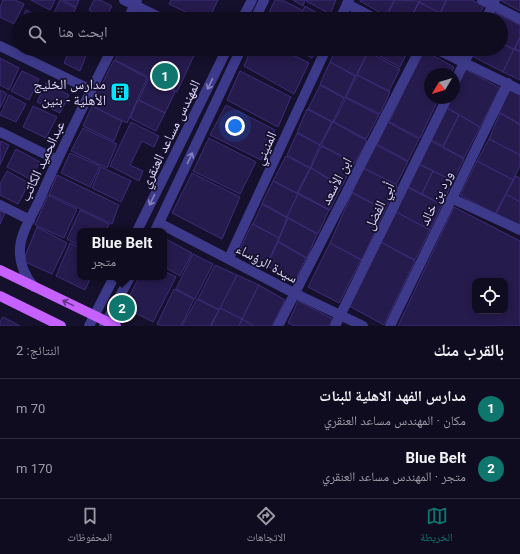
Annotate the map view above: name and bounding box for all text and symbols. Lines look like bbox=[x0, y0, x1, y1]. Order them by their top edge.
search box bbox=[12, 12, 508, 56]
icon: search bbox=[26, 23, 48, 45]
text: ابحث هنا bbox=[58, 23, 107, 41]
pin: 1 bbox=[152, 61, 178, 91]
north arrow bbox=[424, 68, 460, 104]
place label: مدارس الخليج الأهلية - بنين bbox=[33, 76, 106, 109]
street label: المهندس مساعد العنقري bbox=[137, 77, 206, 192]
one-way arrow bbox=[206, 78, 213, 90]
building icon: مدارس الخليج الأهلية - بنين bbox=[109, 81, 131, 103]
your location bbox=[225, 116, 245, 136]
street label: عبدالحميد الكاتب bbox=[16, 118, 68, 204]
street label: المنيني bbox=[250, 129, 283, 169]
one-way arrow bbox=[187, 152, 194, 164]
street label: ابن الأسعد bbox=[317, 155, 356, 208]
street label: ورد بن خالد bbox=[416, 168, 457, 228]
street label: أبي الفضل bbox=[361, 179, 401, 234]
one-way arrow bbox=[148, 194, 155, 206]
popup bbox=[77, 228, 167, 280]
text: Blue Belt bbox=[92, 234, 152, 252]
street label: سيدة الرؤساء bbox=[233, 240, 301, 287]
text: متجر bbox=[92, 254, 116, 269]
map controls bbox=[472, 278, 508, 314]
button: locate bbox=[472, 278, 508, 314]
pin: 2 bbox=[109, 293, 135, 323]
one-way arrow bbox=[63, 299, 75, 306]
text: بالقرب منك bbox=[433, 340, 504, 360]
text: النتائج: 2 bbox=[16, 343, 60, 358]
text: مدارس الفهد الاهلية للبنات bbox=[319, 387, 466, 405]
text: 70 m bbox=[16, 401, 45, 416]
text: 1 bbox=[487, 401, 495, 416]
text: مكان · المهندس مساعد العنقري bbox=[324, 413, 466, 428]
text: Blue Belt bbox=[406, 449, 466, 467]
text: 170 m bbox=[16, 461, 53, 476]
text: 2 bbox=[487, 461, 495, 476]
text: متجر · المهندس مساعد العنقري bbox=[322, 469, 466, 484]
tab: المحفوظات bbox=[67, 505, 112, 548]
tab: الاتجاهات bbox=[247, 505, 286, 548]
tab: الخريطة bbox=[420, 505, 453, 548]

